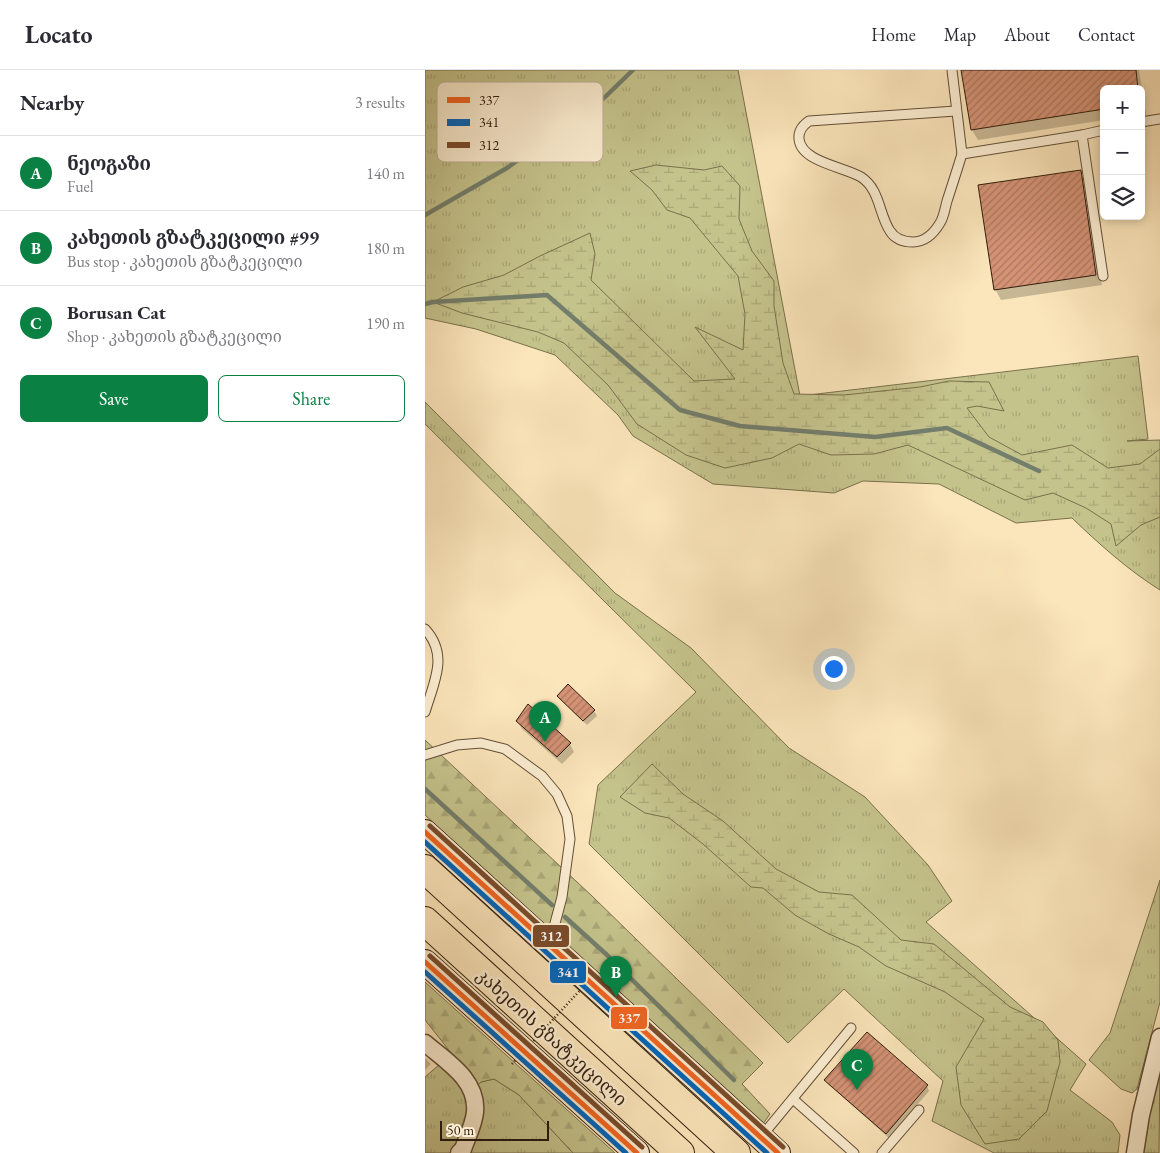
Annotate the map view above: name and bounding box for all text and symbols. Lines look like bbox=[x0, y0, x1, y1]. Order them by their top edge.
text: Locato bbox=[25, 19, 93, 50]
text: Home bbox=[871, 23, 916, 46]
text: Map bbox=[944, 23, 976, 46]
text: About bbox=[1004, 23, 1050, 46]
text: Contact bbox=[1078, 23, 1135, 46]
legend bbox=[437, 82, 603, 162]
map controls bbox=[1100, 85, 1145, 220]
button: + bbox=[1100, 85, 1145, 130]
text: Nearby bbox=[20, 89, 84, 116]
text: 337 bbox=[479, 91, 499, 109]
text: 3 results bbox=[355, 92, 405, 113]
text: 341 bbox=[479, 113, 499, 131]
button: − bbox=[1100, 130, 1145, 175]
text: 312 bbox=[479, 136, 499, 154]
text: ნეოგაზი bbox=[67, 151, 151, 176]
text: A bbox=[30, 163, 42, 184]
text: 140 m bbox=[366, 163, 405, 184]
button: layers bbox=[1100, 175, 1145, 220]
text: Fuel bbox=[67, 176, 94, 197]
text: კახეთის გზატკეცილი #99 bbox=[67, 225, 319, 250]
text: B bbox=[31, 238, 41, 259]
text: 180 m bbox=[366, 238, 405, 259]
text: Bus stop · კახეთის გზატკეცილი bbox=[67, 251, 303, 272]
text: Borusan Cat bbox=[67, 300, 166, 325]
text: C bbox=[30, 313, 42, 334]
text: 190 m bbox=[366, 313, 405, 334]
text: Shop · კახეთის გზატკეცილი bbox=[67, 326, 282, 347]
button: Save bbox=[20, 375, 208, 422]
button: Share bbox=[218, 375, 405, 422]
your location bbox=[821, 656, 847, 682]
pin: A bbox=[529, 701, 561, 742]
line badge: 312 bbox=[532, 924, 570, 948]
text: 312 bbox=[540, 927, 563, 945]
pin: B bbox=[600, 956, 632, 997]
line badge: 341 bbox=[549, 960, 587, 984]
street label: კახეთის გზატკეცილი bbox=[472, 963, 632, 1111]
text: 341 bbox=[557, 963, 579, 981]
line badge: 337 bbox=[610, 1006, 648, 1030]
text: 337 bbox=[618, 1009, 641, 1027]
pin: C bbox=[841, 1049, 873, 1090]
scale bar bbox=[440, 1118, 549, 1141]
text: 50 m bbox=[447, 1121, 474, 1139]

